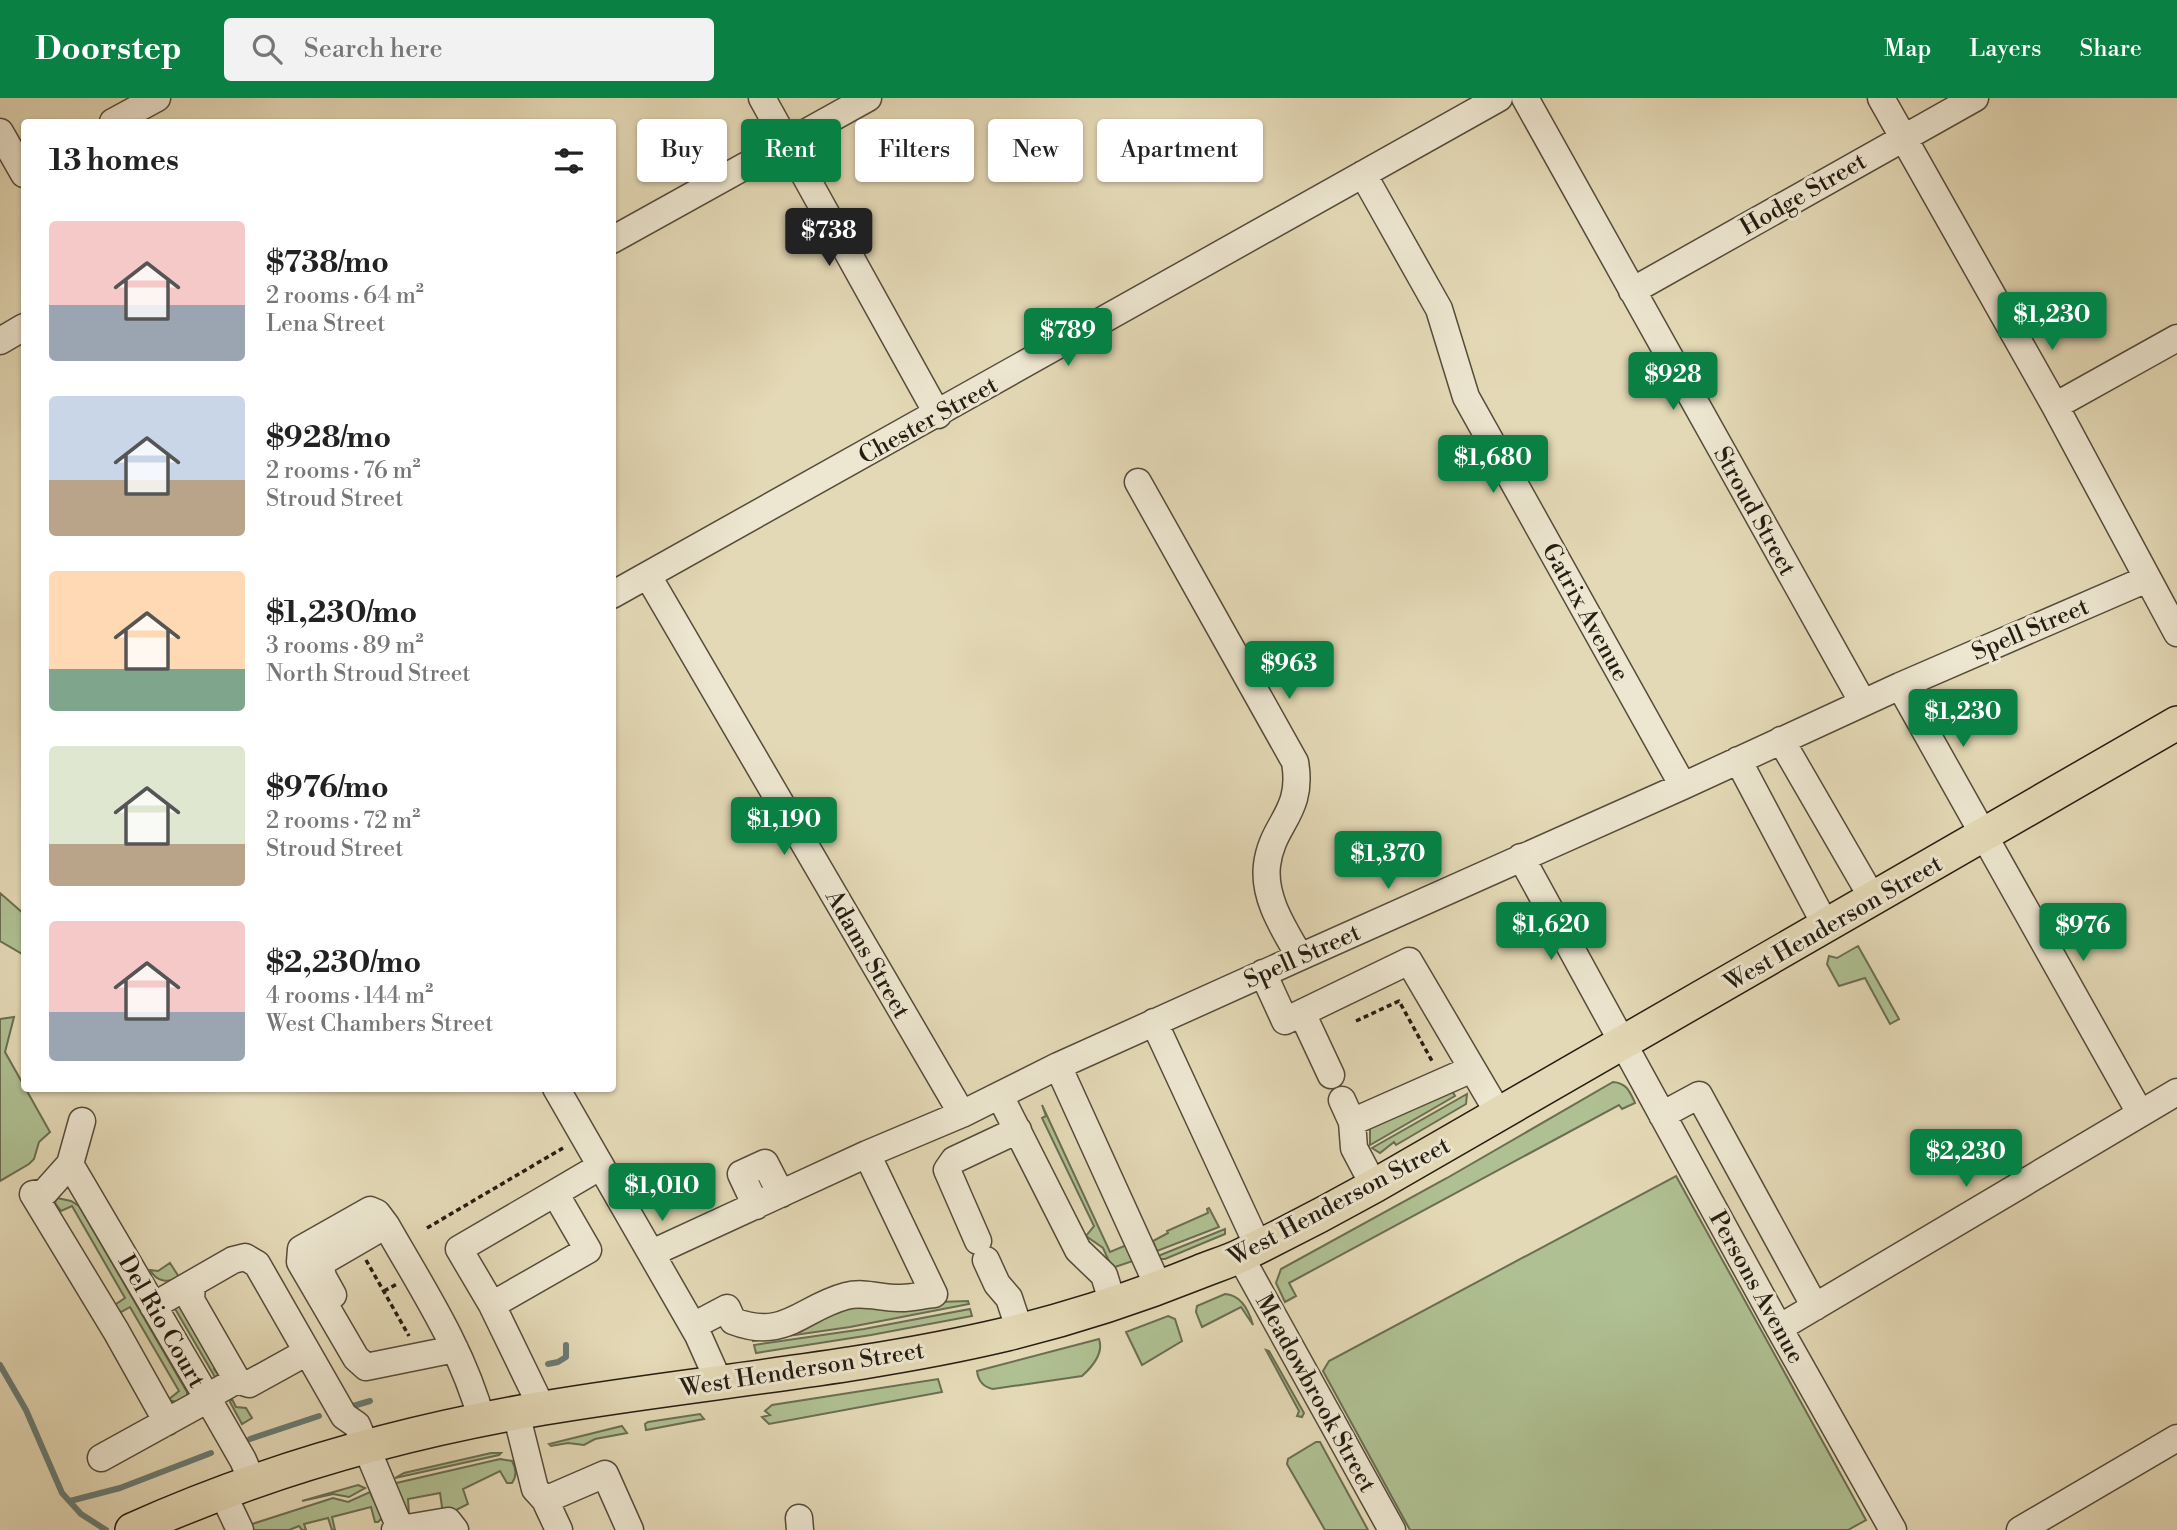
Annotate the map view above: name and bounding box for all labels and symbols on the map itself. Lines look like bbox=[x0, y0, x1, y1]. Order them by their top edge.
street label: Hodge Street bbox=[1735, 146, 1872, 243]
pin: $738 bbox=[788, 208, 870, 268]
pin: $1,230 bbox=[1995, 292, 2109, 352]
pin: $789 bbox=[1027, 308, 1109, 368]
pin: $928 bbox=[1632, 352, 1714, 412]
street label: Chester Street bbox=[854, 370, 1004, 471]
pin: $1,680 bbox=[1436, 436, 1550, 495]
street label: Stroud Street bbox=[1706, 442, 1802, 582]
street label: Gatrix Avenue bbox=[1535, 538, 1635, 687]
street label: Spell Street bbox=[1967, 592, 2094, 668]
pin: $963 bbox=[1248, 642, 1330, 701]
pin: $1,230 bbox=[1906, 690, 2020, 749]
pin: $1,190 bbox=[727, 798, 841, 857]
pin: $1,370 bbox=[1331, 832, 1445, 891]
street label: West Henderson Street bbox=[1718, 849, 1948, 999]
street label: Adams Street bbox=[818, 884, 916, 1025]
pin: $1,620 bbox=[1494, 902, 1608, 962]
pin: $976 bbox=[2042, 904, 2124, 963]
street label: Spell Street bbox=[1240, 918, 1366, 996]
street label: West Henderson Street bbox=[1223, 1130, 1456, 1274]
pin: $2,230 bbox=[1909, 1130, 2023, 1189]
pin: $1,010 bbox=[605, 1164, 719, 1223]
street label: Persons Avenue bbox=[1702, 1206, 1811, 1369]
street label: Del Rio Court bbox=[111, 1250, 212, 1394]
street label: Meadowbrook Street bbox=[1248, 1289, 1382, 1498]
street label: West Henderson Street bbox=[677, 1336, 927, 1404]

